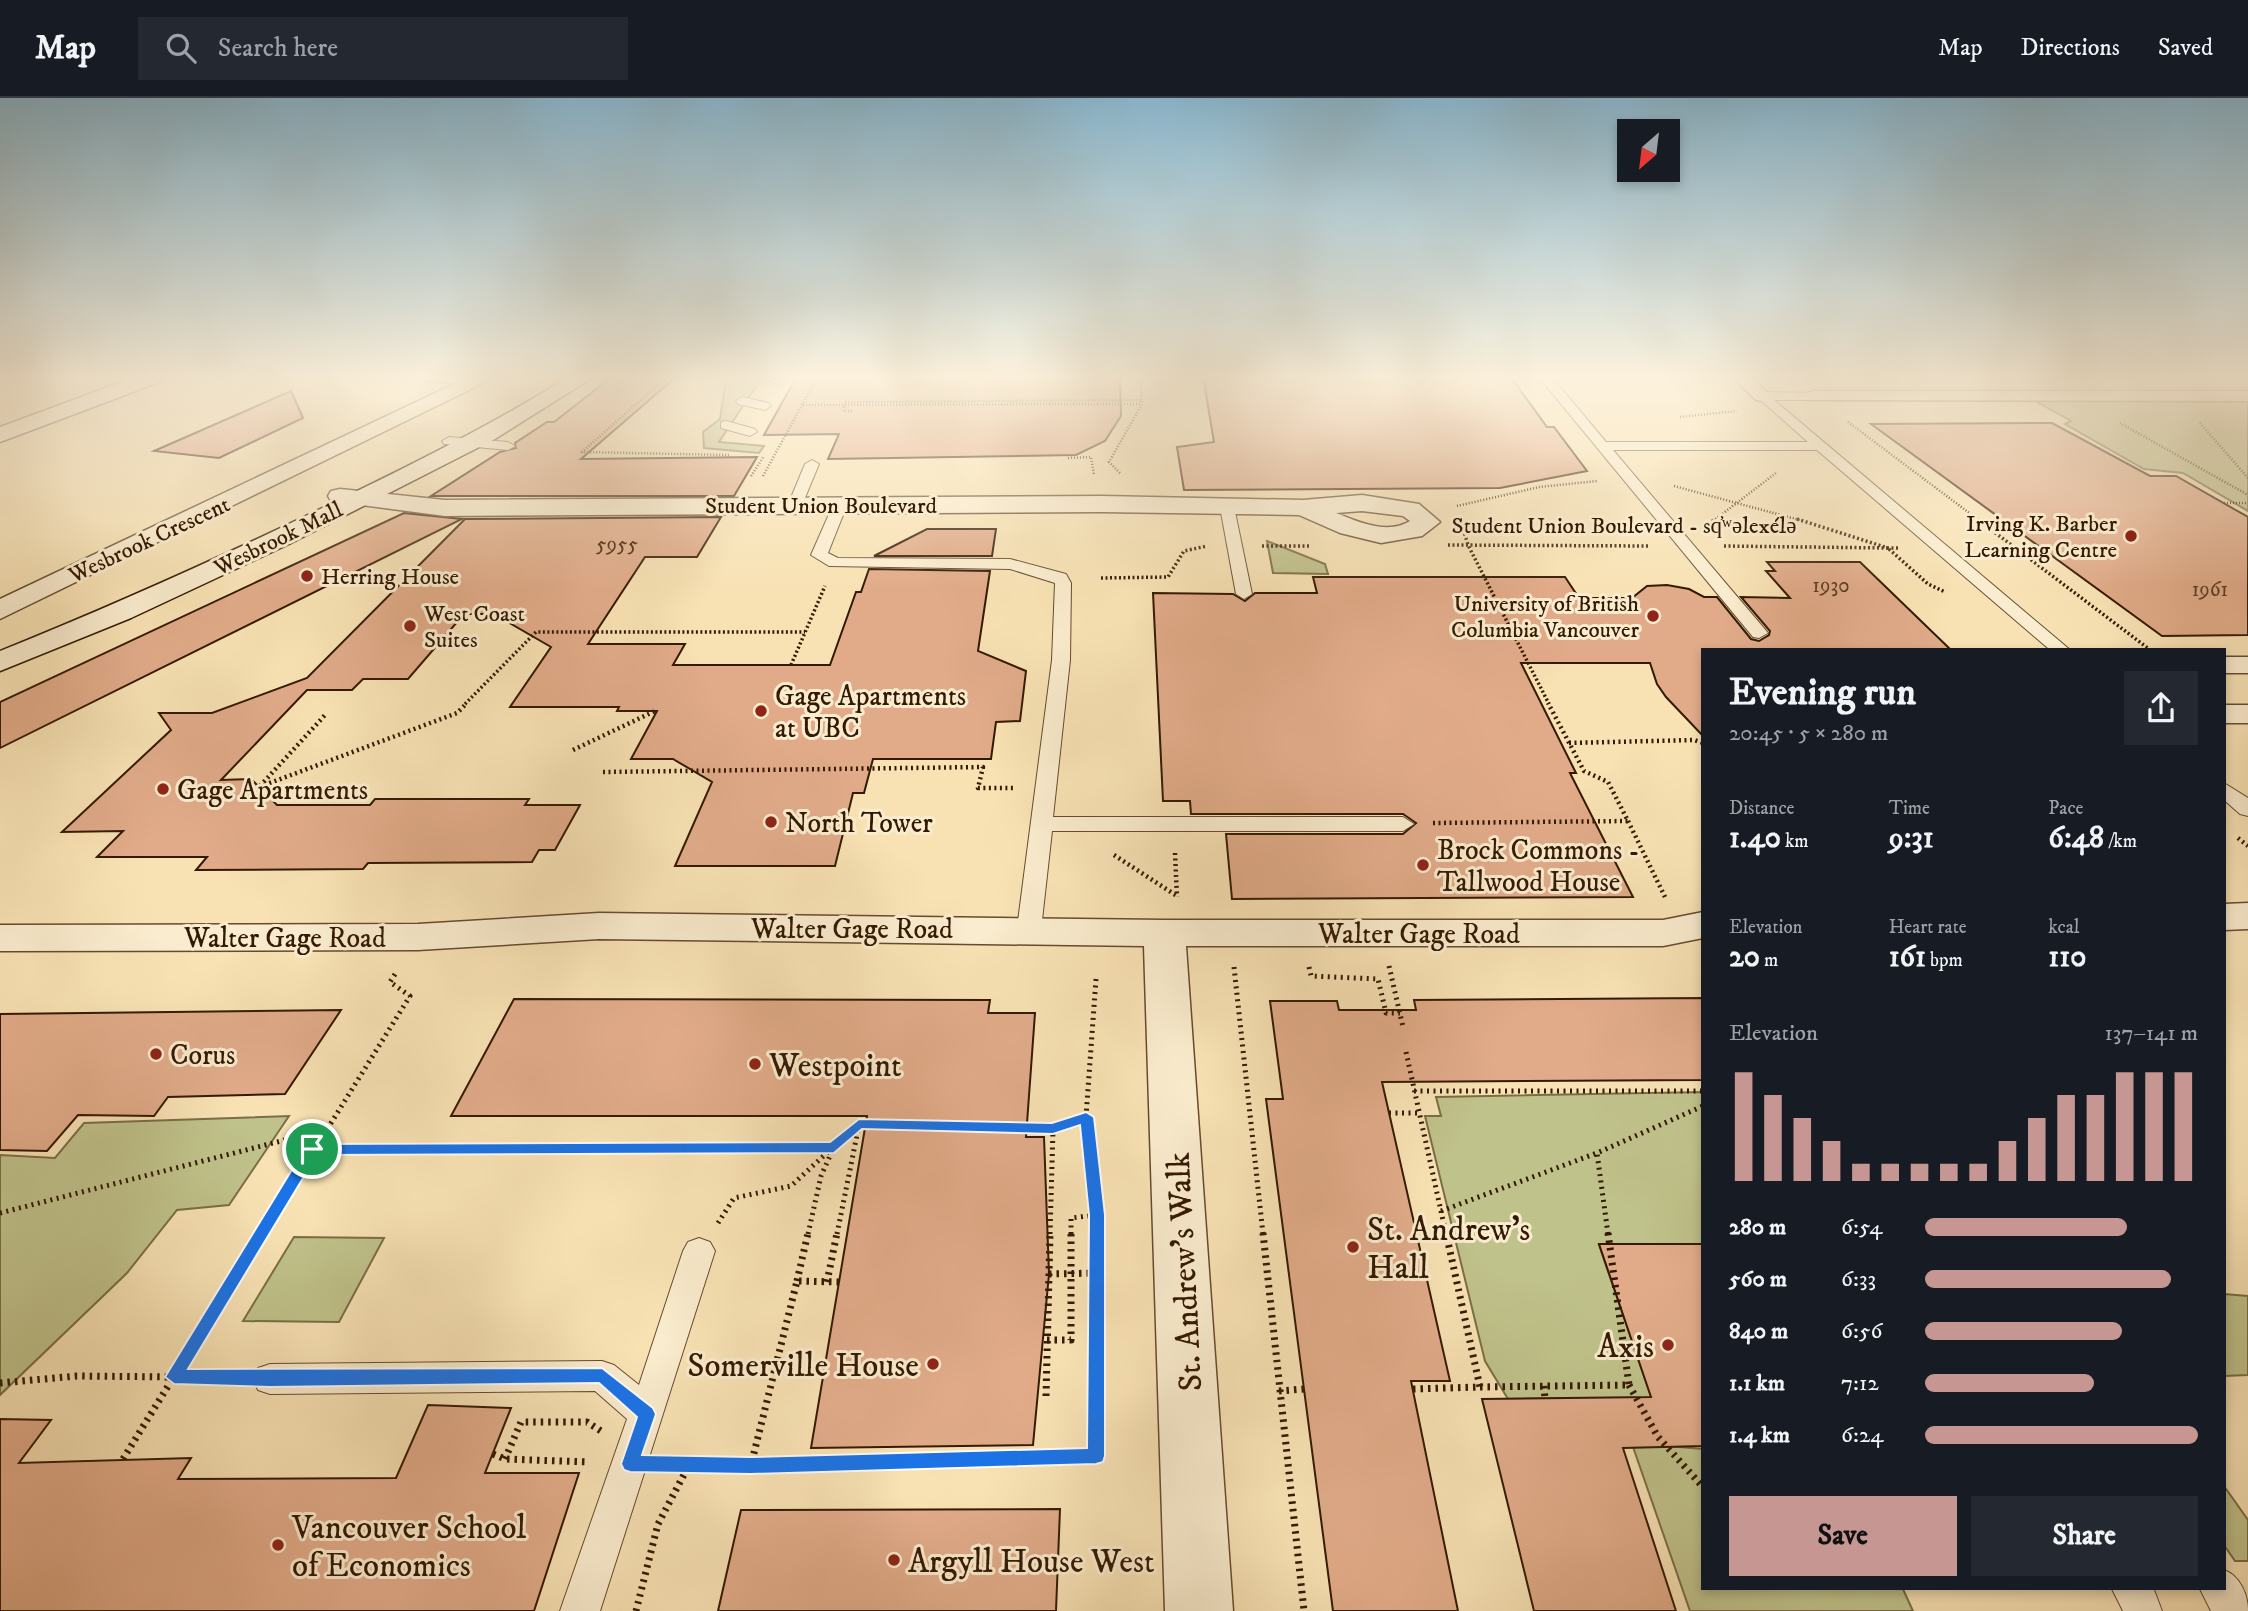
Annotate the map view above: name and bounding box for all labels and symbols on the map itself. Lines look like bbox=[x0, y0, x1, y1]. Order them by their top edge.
north arrow bbox=[1617, 119, 1680, 182]
street label: Wesbrook Crescent bbox=[63, 490, 235, 591]
street label: Student Union Boulevard bbox=[705, 492, 938, 521]
street label: Wesbrook Mall bbox=[209, 496, 348, 583]
place label: Irving K. Barber Learning Centre bbox=[1964, 510, 2117, 565]
street label: Student Union Boulevard - sq̓ʷəlexélə bbox=[1452, 512, 1796, 541]
marker: Irving K. Barber Learning Centre bbox=[2123, 528, 2139, 544]
house number: 5955 bbox=[596, 532, 638, 558]
place label: Herring House bbox=[321, 563, 459, 592]
marker: Herring House bbox=[299, 568, 315, 584]
house number: 1930 bbox=[1812, 573, 1850, 599]
house number: 1961 bbox=[2192, 577, 2228, 603]
place label: University of British Columbia Vancouver bbox=[1451, 590, 1639, 645]
place label: West Coast Suites bbox=[423, 600, 525, 655]
marker: University of British Columbia Vancouver bbox=[1645, 608, 1661, 624]
marker: West Coast Suites bbox=[402, 618, 418, 634]
place label: Gage Apartments at UBC bbox=[775, 679, 966, 746]
marker: Gage Apartments at UBC bbox=[753, 703, 769, 719]
place label: Gage Apartments bbox=[177, 773, 368, 808]
marker: Gage Apartments bbox=[155, 781, 171, 797]
place label: North Tower bbox=[785, 806, 933, 841]
marker: North Tower bbox=[763, 814, 779, 830]
place label: Brock Commons - Tallwood House bbox=[1437, 833, 1640, 900]
marker: Brock Commons - Tallwood House bbox=[1415, 857, 1431, 873]
street label: Walter Gage Road bbox=[750, 912, 953, 947]
street label: Walter Gage Road bbox=[1317, 917, 1520, 952]
street label: Walter Gage Road bbox=[183, 921, 386, 956]
place label: Corus bbox=[170, 1038, 235, 1073]
marker: Corus bbox=[148, 1046, 164, 1062]
place label: Westpoint bbox=[768, 1046, 902, 1087]
marker: Westpoint bbox=[747, 1056, 763, 1072]
pin bbox=[282, 1119, 342, 1179]
street label: St. Andrew's Walk bbox=[1159, 1151, 1212, 1392]
place label: St. Andrew's Hall bbox=[1367, 1210, 1530, 1289]
marker: St. Andrew's Hall bbox=[1345, 1239, 1361, 1255]
place label: Axis bbox=[1597, 1327, 1654, 1368]
marker: Axis bbox=[1660, 1337, 1676, 1353]
place label: Somerville House bbox=[687, 1346, 919, 1387]
marker: Somerville House bbox=[925, 1356, 941, 1372]
place label: Vancouver School of Economics bbox=[291, 1508, 526, 1587]
marker: Vancouver School of Economics bbox=[270, 1537, 286, 1553]
place label: Argyll House West bbox=[908, 1542, 1155, 1583]
marker: Argyll House West bbox=[886, 1552, 902, 1568]

